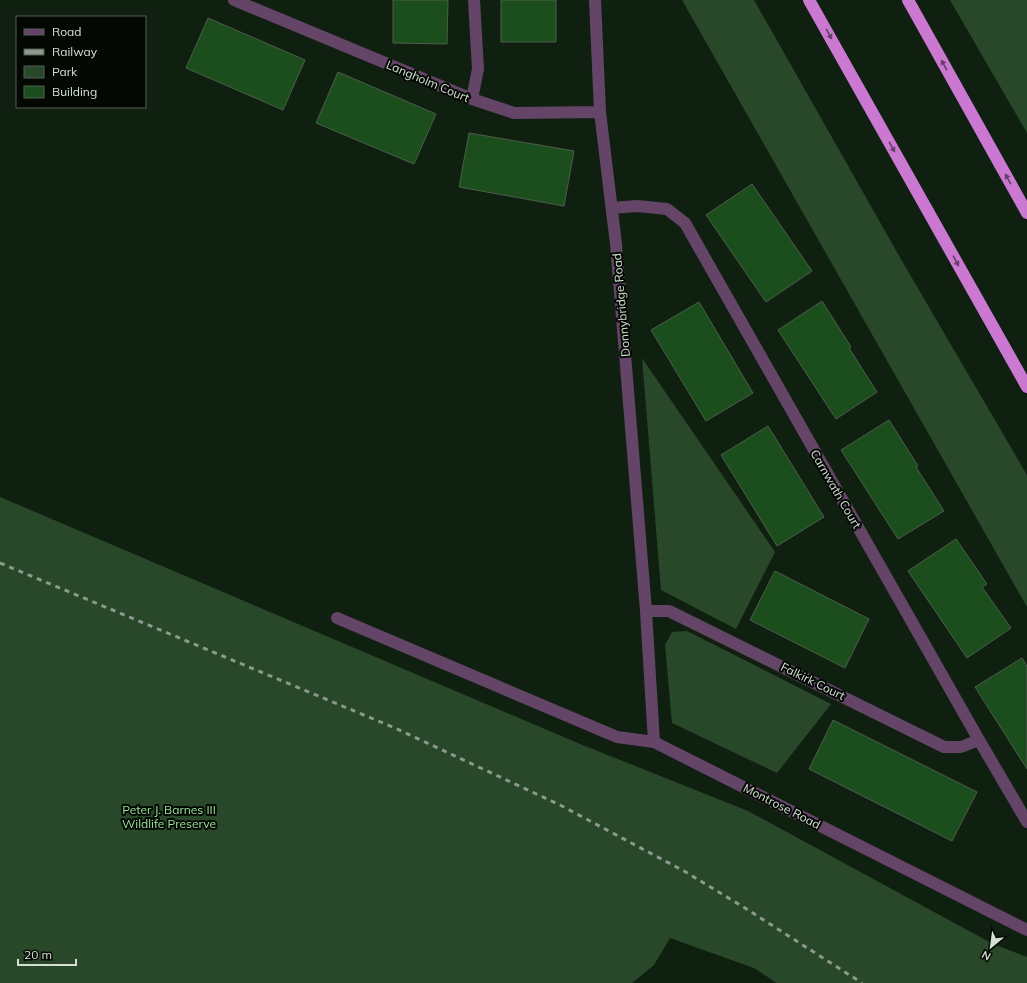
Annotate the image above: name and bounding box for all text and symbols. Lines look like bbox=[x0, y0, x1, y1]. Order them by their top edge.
legend bbox=[16, 16, 146, 108]
text: Road bbox=[52, 24, 81, 39]
one-way arrow bbox=[825, 28, 832, 40]
text: Railway bbox=[52, 44, 98, 59]
street label: Langholm Court bbox=[384, 57, 472, 105]
one-way arrow bbox=[941, 59, 948, 71]
text: Park bbox=[52, 64, 78, 79]
text: Building bbox=[52, 84, 97, 99]
one-way arrow bbox=[889, 141, 896, 153]
one-way arrow bbox=[1005, 173, 1011, 185]
street label: Donnybridge Road bbox=[609, 252, 633, 358]
one-way arrow bbox=[953, 255, 959, 267]
street label: Carnwath Court bbox=[807, 447, 865, 531]
street label: Falkirk Court bbox=[778, 659, 848, 703]
street label: Montrose Road bbox=[741, 780, 823, 832]
park label: Peter J. Barnes III Wildlife Preserve bbox=[122, 802, 216, 831]
north arrow bbox=[971, 927, 1011, 967]
scale bar bbox=[18, 941, 76, 967]
text: 20 m bbox=[24, 947, 52, 962]
text: N bbox=[979, 948, 993, 964]

